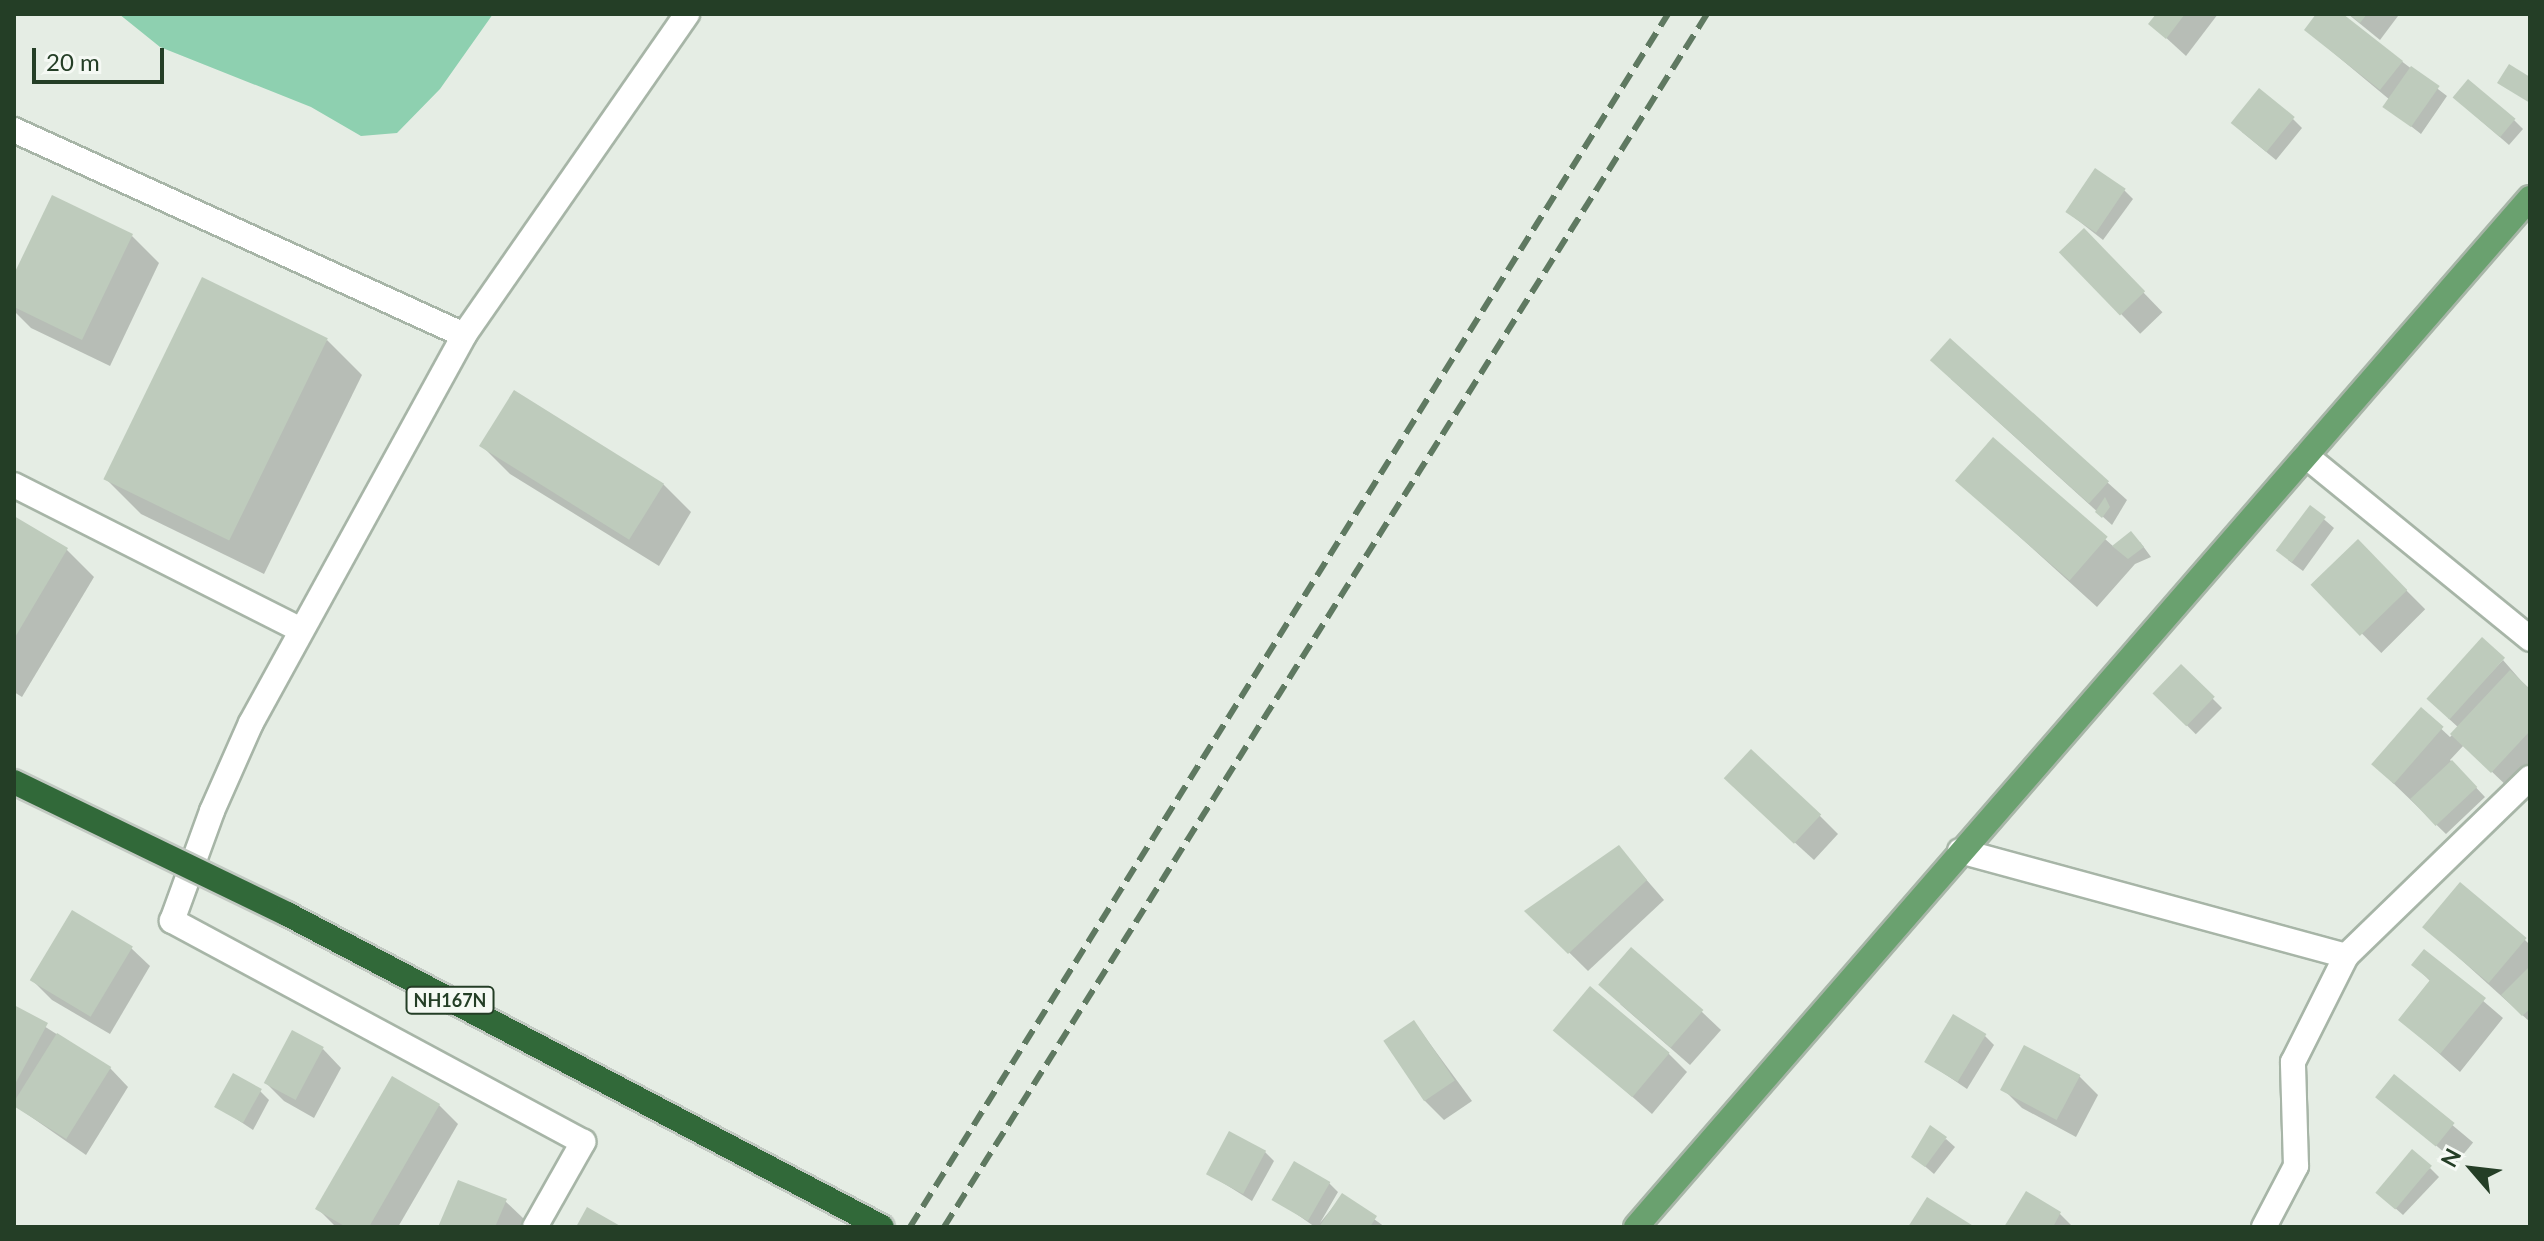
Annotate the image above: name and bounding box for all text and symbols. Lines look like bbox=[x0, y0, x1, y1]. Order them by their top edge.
scale bar bbox=[36, 32, 168, 82]
text: 20 m bbox=[46, 47, 100, 76]
road number: NH167N bbox=[404, 986, 496, 1014]
north arrow bbox=[2432, 1129, 2512, 1209]
text: N bbox=[2434, 1144, 2466, 1171]

